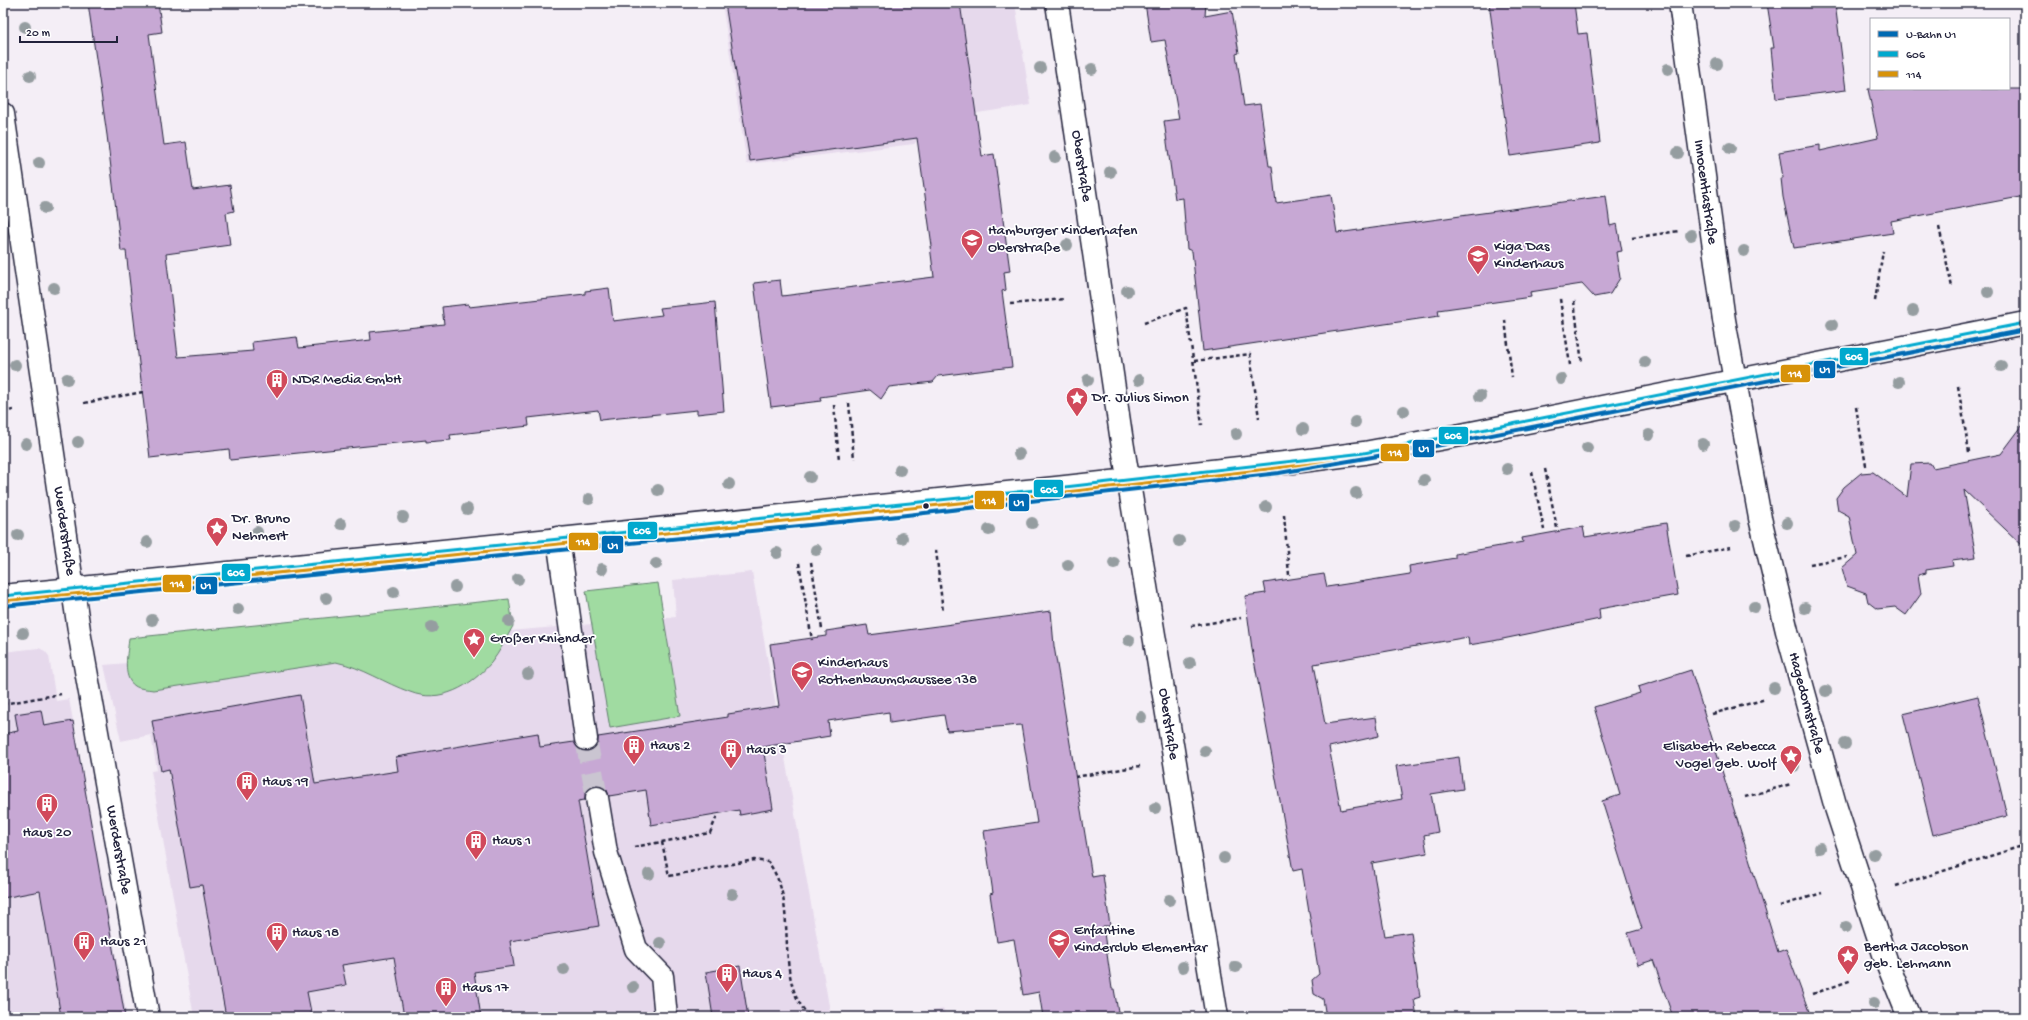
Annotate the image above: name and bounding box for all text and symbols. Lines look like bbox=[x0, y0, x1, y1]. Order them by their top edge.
scale bar bbox=[20, 18, 117, 44]
legend bbox=[1870, 18, 2010, 90]
text: 20 m bbox=[26, 27, 51, 41]
text: U-Bahn U1 bbox=[1906, 29, 1956, 43]
text: 606 bbox=[1906, 49, 1926, 63]
text: 114 bbox=[1905, 69, 1922, 83]
street label: Oberstraße bbox=[1066, 129, 1096, 203]
street label: Innocentiastraße bbox=[1689, 139, 1721, 246]
place label: Hamburger Kinderhafen Oberstraße bbox=[988, 222, 1137, 257]
school or university icon: Hamburger Kinderhafen Oberstraße bbox=[959, 227, 985, 260]
place label: Kiga Das Kinderhaus bbox=[1494, 238, 1564, 273]
school or university icon: Kiga Das Kinderhaus bbox=[1465, 243, 1491, 276]
line badge: 606 bbox=[1839, 347, 1869, 366]
text: 606 bbox=[1845, 352, 1863, 364]
line badge: U1 bbox=[1813, 360, 1836, 379]
line badge: 114 bbox=[1780, 364, 1811, 383]
text: U1 bbox=[1820, 365, 1830, 377]
building icon: NDR Media GmbH bbox=[264, 367, 290, 400]
text: 114 bbox=[1787, 369, 1803, 381]
place label: NDR Media GmbH bbox=[292, 371, 402, 389]
place icon: Dr. Julius Simon bbox=[1064, 385, 1090, 418]
place label: Dr. Julius Simon bbox=[1091, 389, 1189, 407]
line badge: 606 bbox=[1438, 426, 1469, 445]
text: 606 bbox=[1444, 431, 1462, 443]
line badge: U1 bbox=[1412, 439, 1435, 458]
line badge: 114 bbox=[1380, 443, 1410, 462]
text: U1 bbox=[1419, 444, 1429, 456]
text: 114 bbox=[1387, 448, 1403, 460]
line badge: 606 bbox=[1033, 479, 1064, 498]
street label: Werderstraße bbox=[49, 485, 79, 577]
text: 606 bbox=[1040, 485, 1058, 497]
line badge: 114 bbox=[974, 490, 1005, 510]
line badge: U1 bbox=[1008, 493, 1030, 512]
text: 114 bbox=[981, 496, 997, 508]
text: U1 bbox=[1014, 498, 1024, 510]
unlabelled marker bbox=[921, 501, 931, 511]
place label: Dr. Bruno Nehmert bbox=[231, 510, 290, 545]
place icon: Dr. Bruno Nehmert bbox=[204, 515, 230, 548]
line badge: 606 bbox=[627, 521, 658, 540]
text: 606 bbox=[633, 526, 651, 538]
line badge: 114 bbox=[568, 532, 599, 551]
line badge: U1 bbox=[601, 535, 624, 554]
text: 114 bbox=[575, 537, 591, 549]
text: U1 bbox=[608, 541, 618, 553]
line badge: 606 bbox=[221, 563, 251, 582]
text: 606 bbox=[227, 568, 245, 580]
line badge: 114 bbox=[162, 574, 192, 593]
line badge: U1 bbox=[195, 576, 218, 595]
text: 114 bbox=[169, 579, 185, 591]
text: U1 bbox=[201, 581, 211, 593]
place icon: Großer Kniender bbox=[461, 626, 487, 659]
place label: Großer Kniender bbox=[490, 630, 595, 648]
street label: Hagedornstraße bbox=[1784, 650, 1828, 756]
place label: Kinderhaus Rothenbaumchaussee 138 bbox=[818, 654, 977, 689]
school or university icon: Kinderhaus Rothenbaumchaussee 138 bbox=[789, 659, 815, 692]
street label: Oberstraße bbox=[1153, 687, 1183, 761]
building icon: Haus 2 bbox=[621, 733, 647, 766]
place label: Haus 2 bbox=[650, 737, 690, 755]
building icon: Haus 3 bbox=[718, 737, 744, 770]
place label: Elisabeth Rebecca Vogel geb. Wolf bbox=[1663, 738, 1777, 773]
place label: Haus 3 bbox=[746, 741, 787, 759]
place icon: Elisabeth Rebecca Vogel geb. Wolf bbox=[1778, 743, 1804, 776]
building icon: Haus 19 bbox=[234, 769, 260, 802]
place label: Haus 19 bbox=[262, 773, 309, 791]
building icon: Haus 20 bbox=[34, 791, 60, 824]
street label: Werderstraße bbox=[101, 804, 135, 896]
place label: Haus 20 bbox=[23, 824, 72, 842]
building icon: Haus 1 bbox=[463, 828, 489, 861]
place label: Haus 1 bbox=[492, 832, 531, 850]
building icon: Haus 18 bbox=[264, 920, 290, 953]
place label: Enfantine Kinderclub Elementar bbox=[1074, 922, 1209, 957]
place label: Haus 18 bbox=[292, 924, 339, 942]
school or university icon: Enfantine Kinderclub Elementar bbox=[1046, 927, 1072, 960]
building icon: Haus 21 bbox=[71, 929, 97, 962]
place label: Haus 21 bbox=[100, 933, 146, 951]
place label: Bertha Jacobson geb. Lehmann bbox=[1863, 938, 1968, 973]
place icon: Bertha Jacobson geb. Lehmann bbox=[1835, 943, 1861, 976]
building icon: Haus 4 bbox=[714, 961, 740, 994]
place label: Haus 4 bbox=[742, 965, 782, 983]
building icon: Haus 17 bbox=[433, 975, 459, 1008]
place label: Haus 17 bbox=[462, 979, 510, 997]

